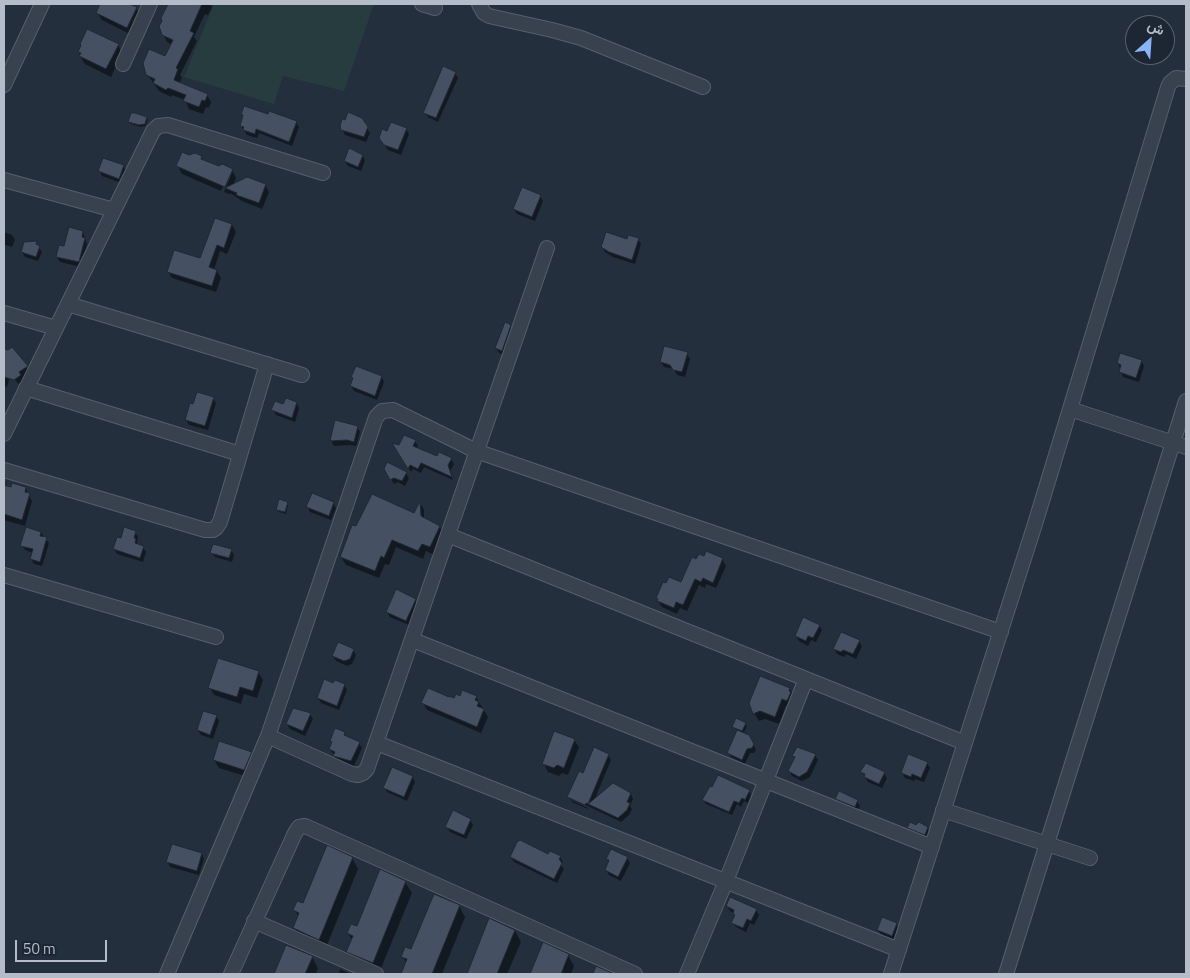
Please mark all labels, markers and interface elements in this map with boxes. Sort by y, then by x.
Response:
text: ش [1144,14,1169,40]
north arrow [1125,15,1175,65]
scale bar [18,930,110,962]
text: 50 m [23,937,56,960]

